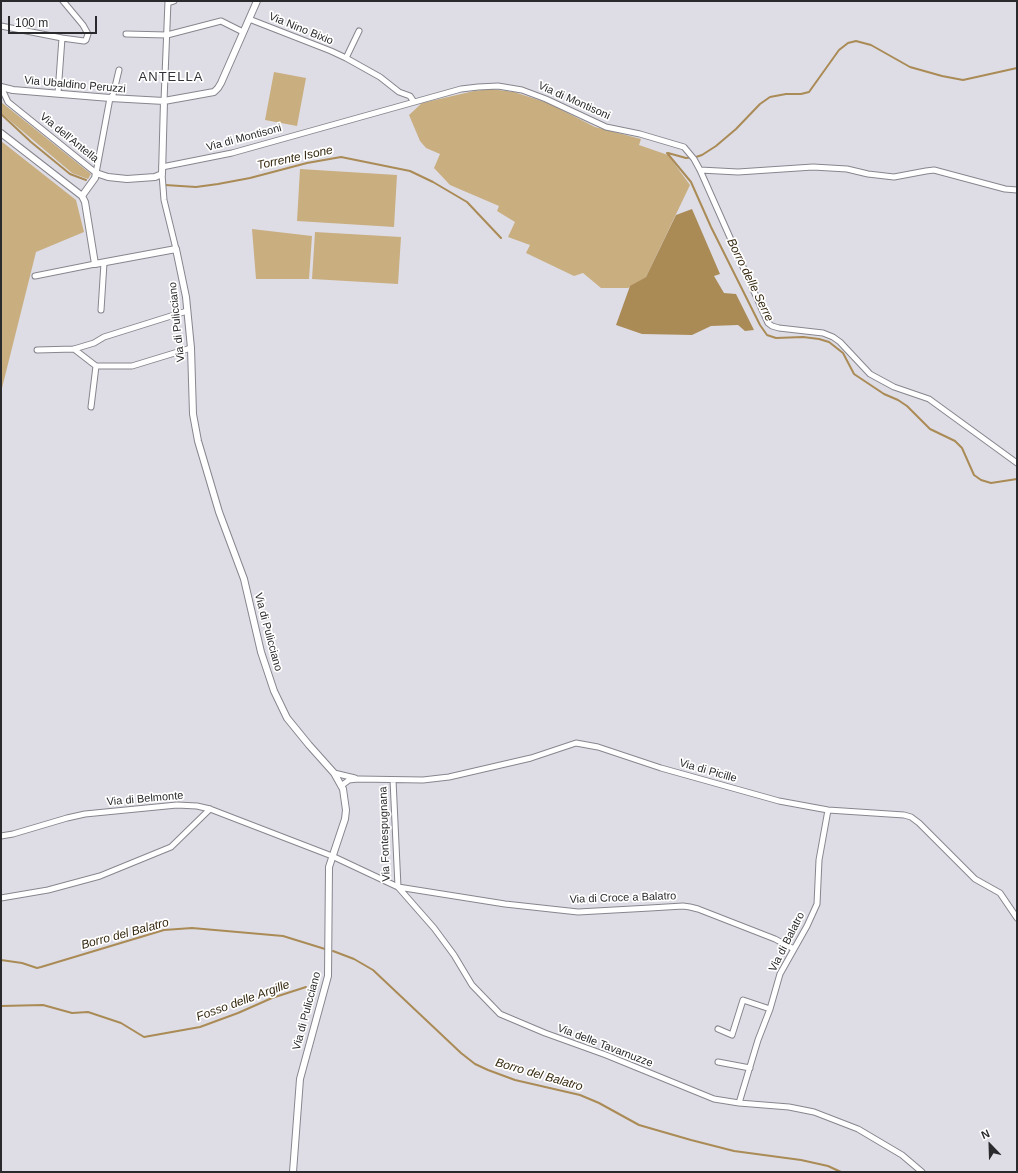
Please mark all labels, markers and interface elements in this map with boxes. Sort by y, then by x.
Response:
scale bar [10,8,99,34]
street label: Via Nino Bixio [267,10,335,48]
text: 100 m [15,16,48,30]
district label: ANTELLA [139,69,203,85]
street label: Via Ubaldino Peruzzi [24,74,126,96]
street label: Via di Montisoni [536,79,612,123]
street label: Via dell'Antella [37,110,101,166]
street label: Via di Montisoni [205,122,283,154]
water label: Torrente Isone [256,143,334,173]
water label: Borro delle Serre [724,236,776,324]
street label: Via di Pulicciano [166,281,188,363]
street label: Via di Pulicciano [251,591,285,673]
street label: Via di Picille [678,757,738,785]
street label: Via Fontespugnana [377,786,393,882]
street label: Via di Belmonte [106,789,184,809]
street label: Via di Croce a Balatro [569,890,677,906]
street label: Via di Balatro [766,910,808,974]
water label: Borro del Balatro [80,915,170,953]
street label: Via di Pulicciano [290,970,324,1052]
water label: Fosso delle Argille [194,977,292,1025]
street label: Via delle Tavarnuzze [555,1022,655,1070]
water label: Borro del Balatro [494,1056,584,1094]
north arrow [970,1125,1010,1165]
text: N [979,1127,991,1141]

